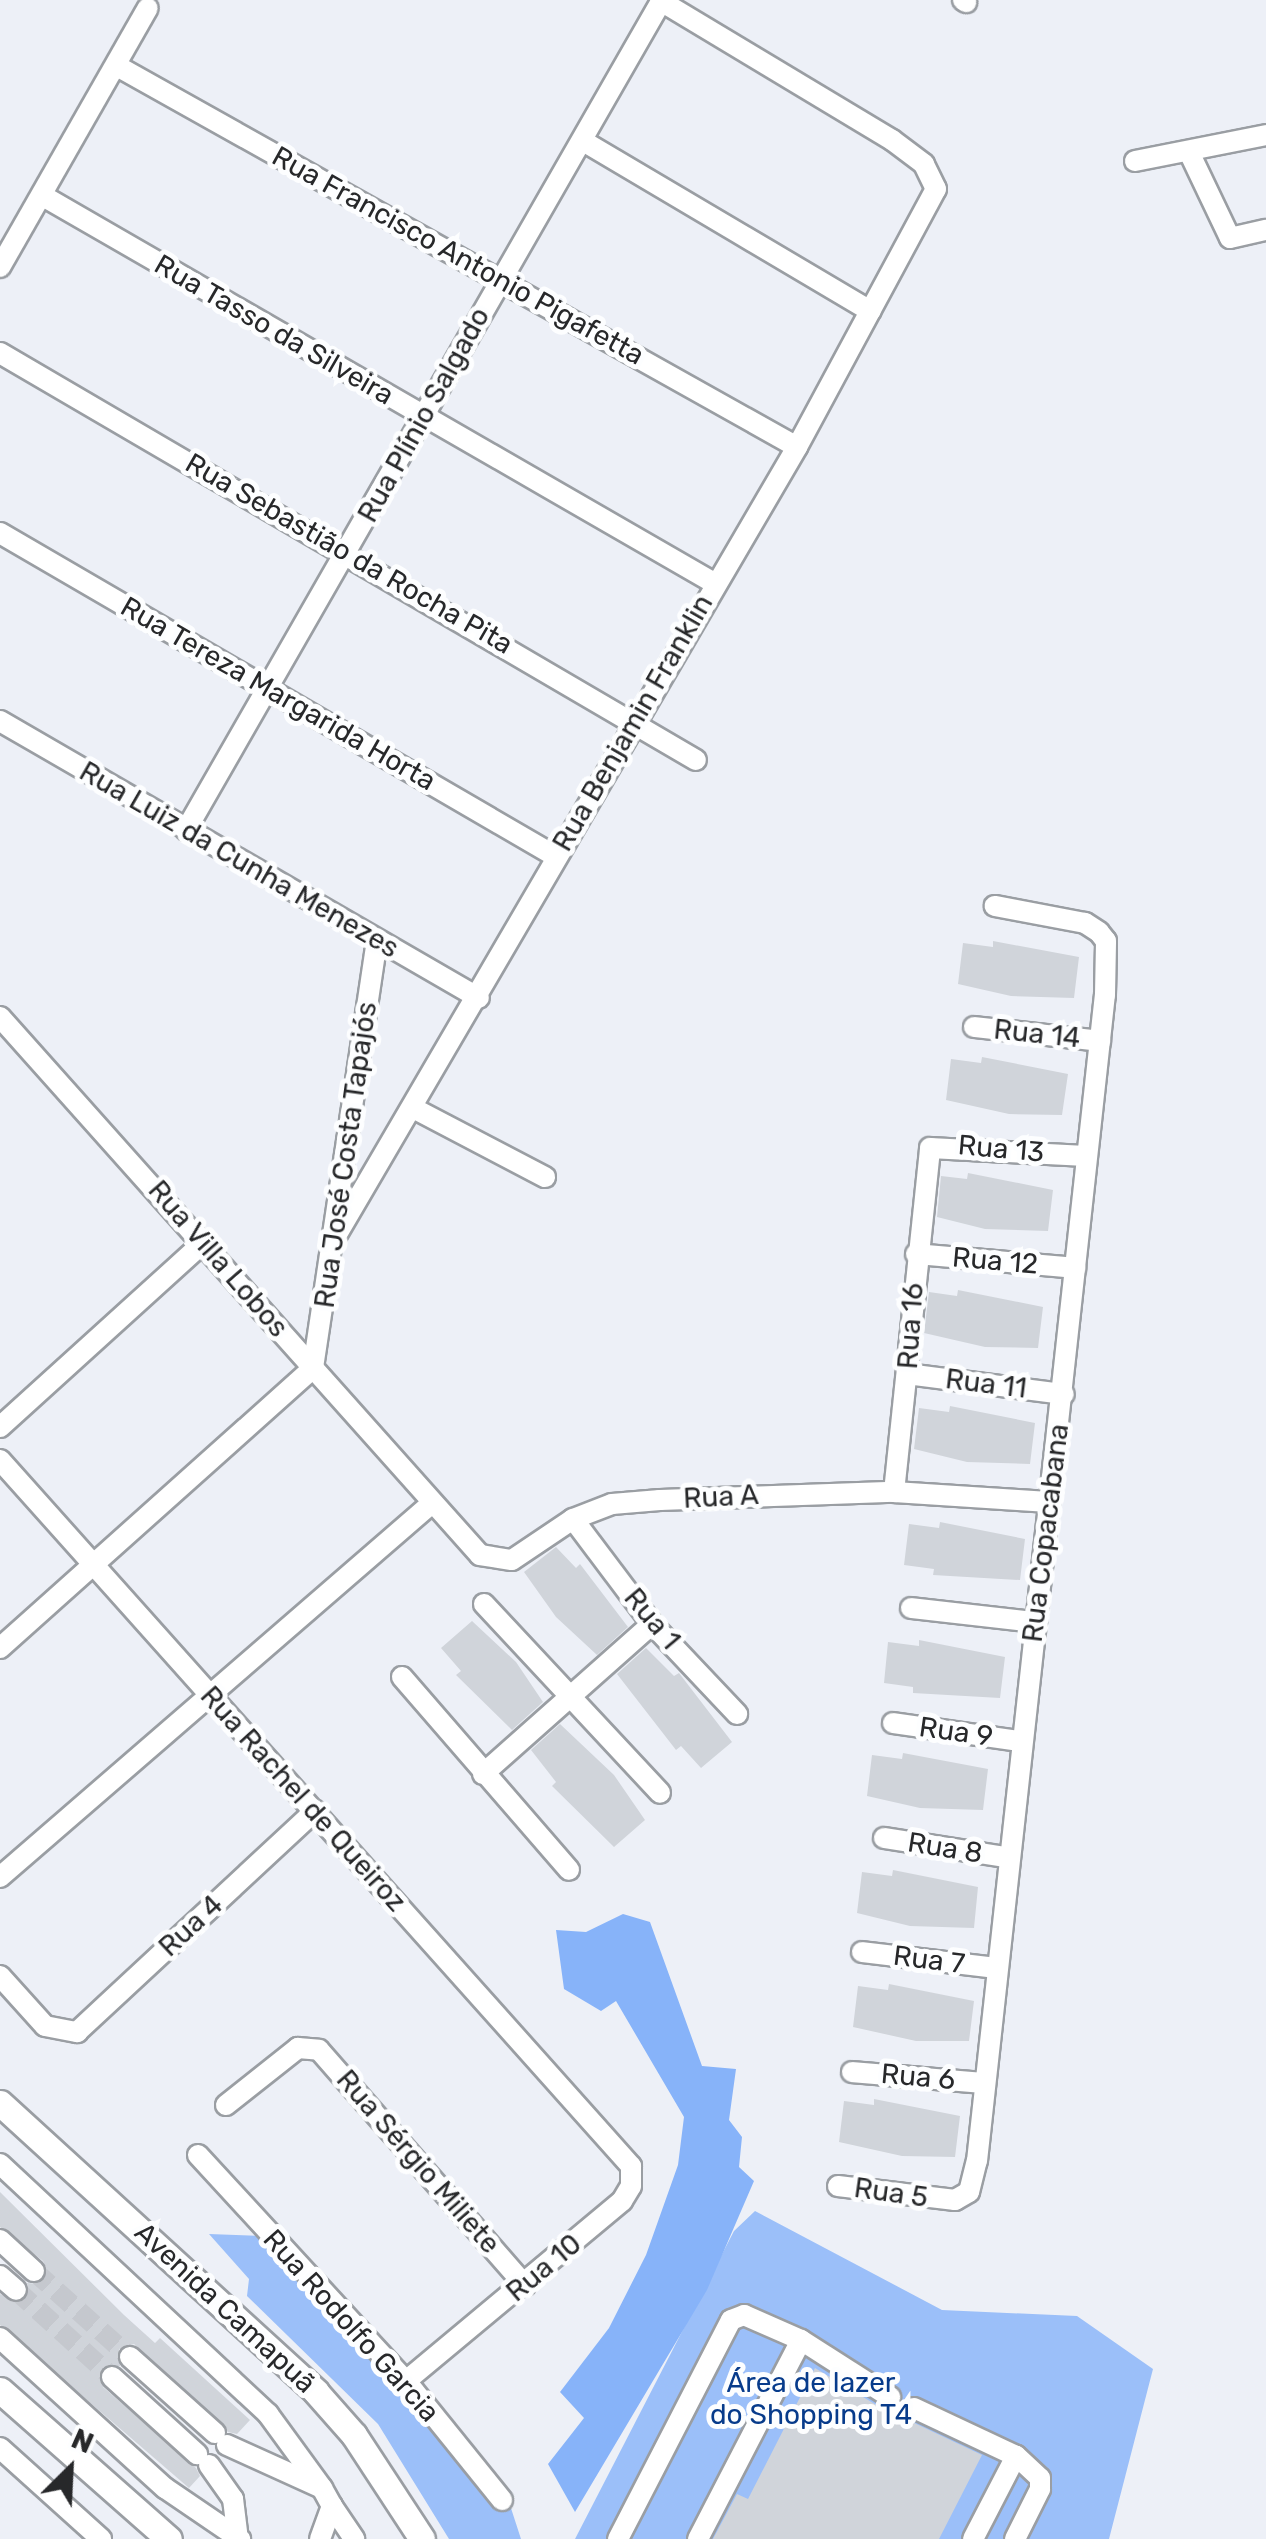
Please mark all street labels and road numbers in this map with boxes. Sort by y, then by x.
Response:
street label: Rua Francisco Antonio Pigafetta [266,139,650,373]
street label: Rua Tasso da Silveira [148,248,400,412]
street label: Rua Plínio Salgado [351,302,497,528]
street label: Rua Sebastião da Rocha Pita [179,446,519,662]
street label: Rua Benjamin Franklin [546,589,720,857]
street label: Rua Tereza Margarida Horta [114,590,442,798]
street label: Rua Luiz da Cunha Menezes [73,755,405,965]
street label: Rua José Costa Tapajós [308,999,384,1311]
street label: Rua 14 [992,1013,1082,1055]
street label: Rua 13 [957,1129,1045,1169]
street label: Rua Villa Lobos [141,1174,295,1344]
street label: Rua 12 [951,1241,1039,1281]
street label: Rua 16 [891,1282,931,1370]
street label: Rua 11 [944,1362,1028,1406]
street label: Rua Copacabana [1016,1422,1076,1644]
street label: Rua A [682,1478,760,1516]
street label: Rua 1 [617,1582,687,1656]
street label: Rua Rachel de Queiroz [193,1680,413,1918]
street label: Rua 9 [917,1710,995,1754]
street label: Rua 8 [905,1826,985,1870]
street label: Rua 4 [152,1888,230,1964]
street label: Rua 7 [891,1939,967,1981]
street label: Rua 6 [879,2057,957,2097]
street label: Rua Sérgio Miliete [329,2063,507,2261]
street label: Rua 5 [852,2171,930,2215]
street label: Avenida Camapuã [128,2216,322,2400]
street label: Rua Rodolfo Garcia [256,2223,446,2429]
street label: Rua 10 [500,2227,588,2309]

